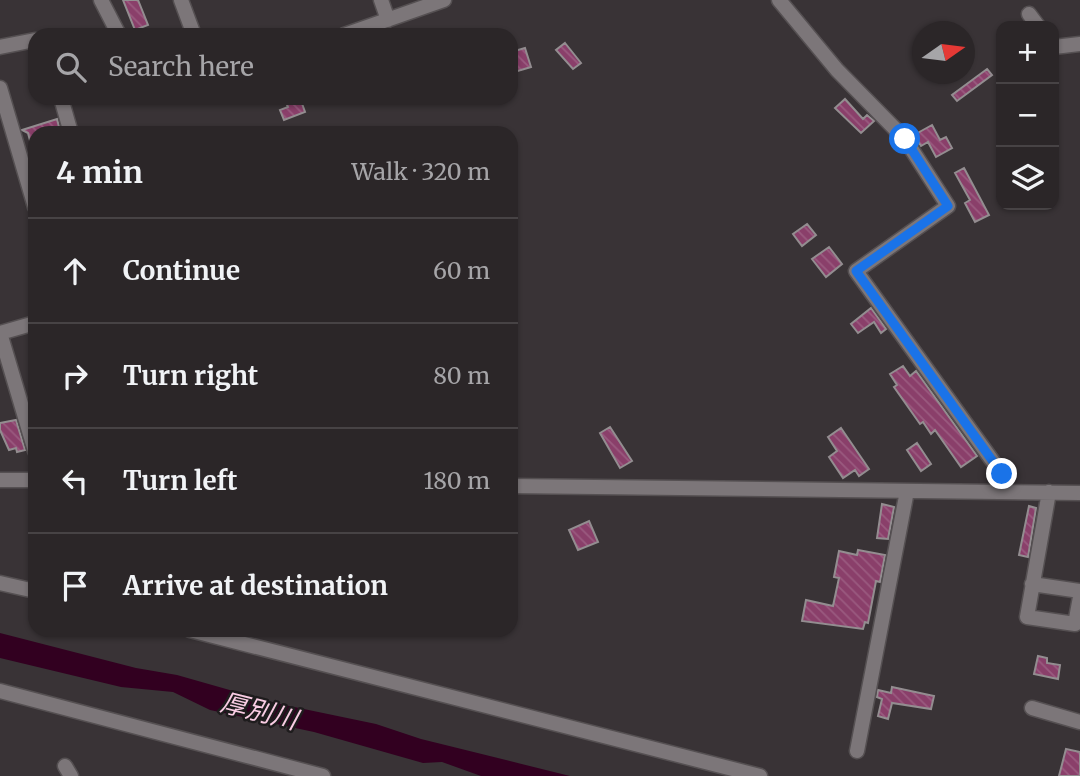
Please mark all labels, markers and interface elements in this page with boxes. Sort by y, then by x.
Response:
north arrow [912,21,975,84]
map controls [996,21,1059,210]
button: + [996,21,1059,84]
search box [28,28,518,105]
icon: search [52,48,90,86]
text: Search here [108,50,254,83]
button: − [996,84,1059,147]
route start [889,123,920,154]
button: layers [996,147,1059,210]
text: 4 min [56,153,143,191]
text: Walk · 320 m [352,157,490,186]
icon: ahead [56,252,94,290]
text: Continue [123,254,240,287]
text: 60 m [433,256,490,285]
icon: right [56,357,94,395]
text: Turn right [123,359,258,392]
text: 80 m [433,361,490,390]
route end [986,458,1017,489]
icon: left [56,462,94,500]
text: Turn left [123,464,237,497]
text: 180 m [424,466,490,495]
icon: arrive [56,567,94,605]
text: Arrive at destination [123,569,388,602]
water label: 厚別川 [217,685,304,737]

